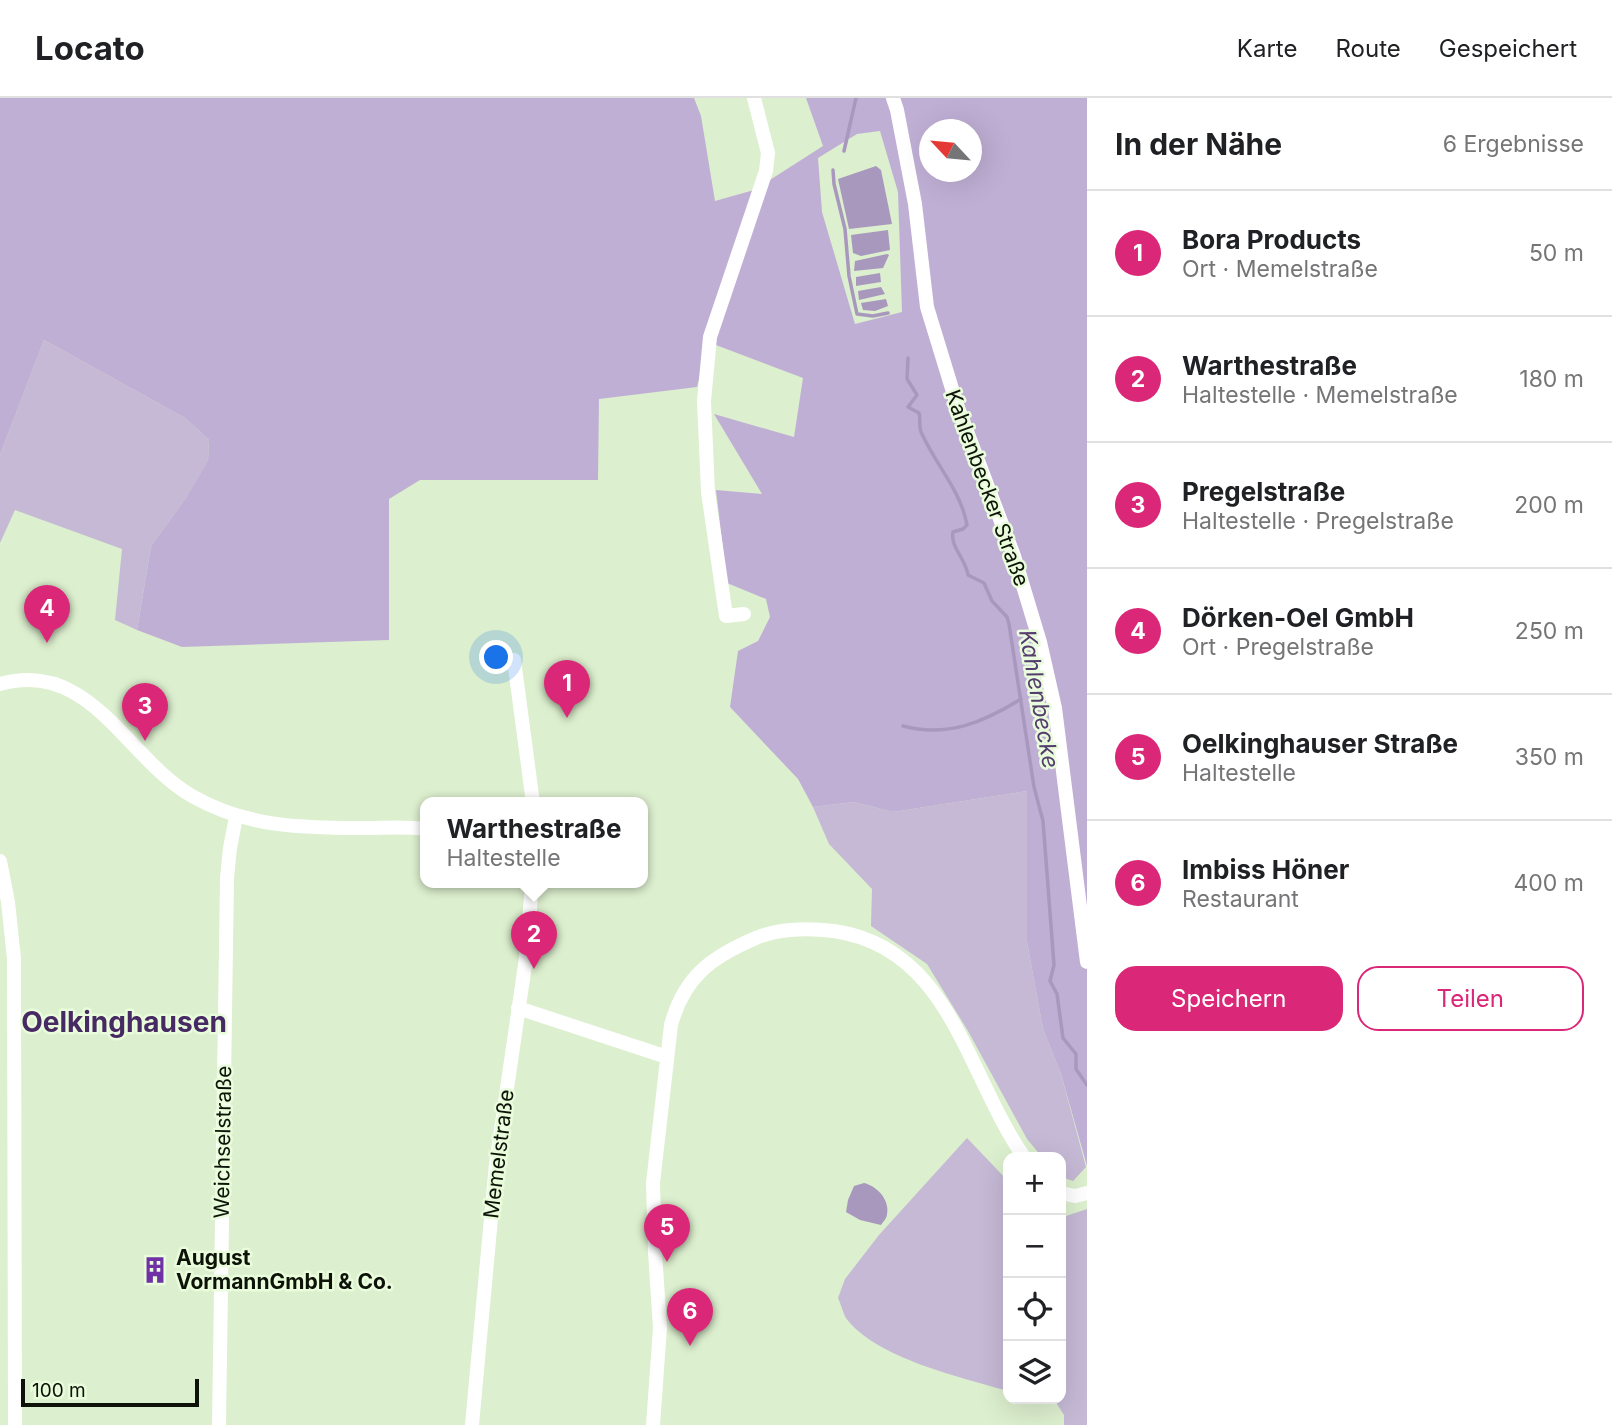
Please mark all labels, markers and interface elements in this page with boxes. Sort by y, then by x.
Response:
text: Locato [35,28,145,68]
text: Karte [1237,34,1297,63]
text: Route [1335,34,1401,63]
text: Gespeichert [1439,34,1577,63]
north arrow [919,119,982,182]
text: In der Nähe [1115,126,1282,162]
text: 6 Ergebnisse [1443,130,1584,158]
text: Bora Products [1182,224,1361,255]
text: 1 [1133,239,1143,267]
text: 50 m [1529,239,1584,267]
text: Ort · Memelstraße [1182,255,1378,283]
text: Warthestraße [1182,350,1357,381]
text: 2 [1131,365,1145,393]
text: 180 m [1519,365,1584,393]
text: Haltestelle · Memelstraße [1182,381,1458,409]
street label: Kahlenbecker Straße [940,386,1035,590]
text: Pregelstraße [1182,476,1345,507]
text: 3 [1131,491,1145,519]
text: 200 m [1514,491,1584,519]
text: Haltestelle · Pregelstraße [1182,507,1454,535]
pin: 4 [24,585,70,643]
text: Dörken-Oel GmbH [1182,602,1414,633]
text: 4 [1130,617,1146,645]
text: 250 m [1515,617,1584,645]
water label: Kahlenbecke [1013,627,1065,771]
text: Ort · Pregelstraße [1182,633,1374,661]
your location [479,640,513,674]
pin: 1 [544,660,590,718]
pin: 3 [122,683,168,741]
text: Oelkinghauser Straße [1182,728,1458,759]
text: 5 [1131,743,1145,771]
text: 350 m [1515,743,1584,771]
text: Haltestelle [1182,759,1296,787]
popup [420,797,648,888]
text: Warthestraße [447,813,621,844]
text: Haltestelle [447,844,561,872]
text: Imbiss Höner [1182,854,1349,885]
text: 6 [1131,869,1145,897]
text: 400 m [1514,869,1584,897]
text: Restaurant [1182,885,1299,913]
pin: 2 [511,911,557,969]
button: Speichern [1115,966,1343,1031]
button: Teilen [1357,966,1584,1031]
district label: Oelkinghausen [21,1005,227,1039]
street label: Weichselstraße [209,1065,236,1219]
street label: Memelstraße [478,1088,519,1220]
map controls [1003,1152,1066,1404]
button: + [1003,1152,1066,1215]
pin: 5 [644,1204,690,1262]
button: − [1003,1215,1066,1278]
place label: August VormannGmbH & Co. [176,1245,393,1294]
building icon: August VormannGmbH & Co. [140,1255,170,1285]
button: locate [1003,1278,1066,1341]
pin: 6 [667,1288,713,1346]
button: layers [1003,1341,1066,1404]
scale bar [21,1376,200,1408]
text: 100 m [32,1379,86,1402]

